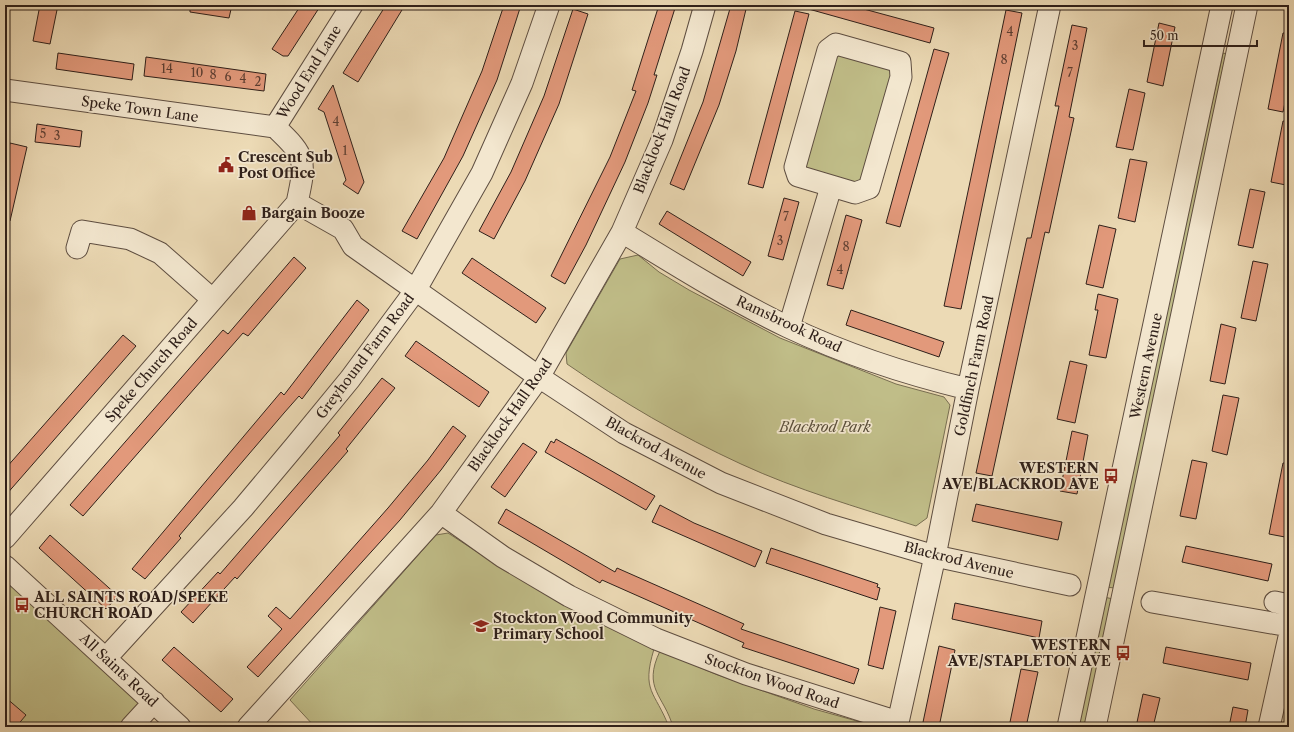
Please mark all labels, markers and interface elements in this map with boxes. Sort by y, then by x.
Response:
street label: Wood End Lane [272,22,345,123]
scale bar [1144,22,1257,48]
house number: 4 [1007,24,1014,39]
text: 50 m [1150,28,1179,43]
house number: 3 [1072,38,1078,53]
house number: 8 [1000,52,1008,67]
house number: 14 [161,61,173,76]
street label: Blacklock Hall Road [630,64,695,196]
house number: 10 [191,65,203,80]
house number: 7 [1067,65,1073,80]
house number: 8 [209,67,217,82]
house number: 6 [224,69,232,84]
house number: 4 [240,71,247,86]
house number: 2 [255,74,262,89]
street label: Speke Town Lane [80,92,200,126]
house number: 4 [333,114,340,129]
house number: 5 [40,126,46,141]
house number: 3 [54,128,60,143]
house number: 1 [342,143,348,158]
place label: Crescent Sub Post Office [238,148,333,182]
public building icon: Crescent Sub Post Office [217,156,235,174]
shop icon: Bargain Booze [240,204,258,222]
place label: Bargain Booze [261,204,365,222]
house number: 7 [783,209,789,224]
house number: 3 [777,233,783,248]
house number: 8 [842,239,850,254]
house number: 4 [837,262,844,277]
street label: Greyhound Farm Road [312,289,418,422]
street label: Ramsbrook Road [733,292,845,356]
street label: Goldfinch Farm Road [950,294,998,438]
street label: Western Avenue [1126,311,1166,422]
street label: Speke Church Road [101,314,201,426]
street label: Blacklock Hall Road [464,354,556,475]
street label: Blackrod Avenue [602,413,710,483]
park label: Blackrod Park [778,418,872,436]
place label: WESTERN AVE/BLACKROD AVE [941,459,1099,493]
bus stop icon: WESTERN AVE/BLACKROD AVE [1102,467,1120,485]
street label: Blackrod Avenue [902,538,1016,582]
place label: ALL SAINTS ROAD/SPEKE CHURCH ROAD [33,588,228,622]
bus stop icon: ALL SAINTS ROAD/SPEKE CHURCH ROAD [13,596,31,614]
place label: Stockton Wood Community Primary School [493,609,693,643]
school or university icon: Stockton Wood Community Primary School [472,617,490,635]
street label: All Saints Road [75,628,162,711]
place label: WESTERN AVE/STAPLETON AVE [947,636,1111,670]
bus stop icon: WESTERN AVE/STAPLETON AVE [1114,644,1132,662]
street label: Stockton Wood Road [702,650,842,713]

